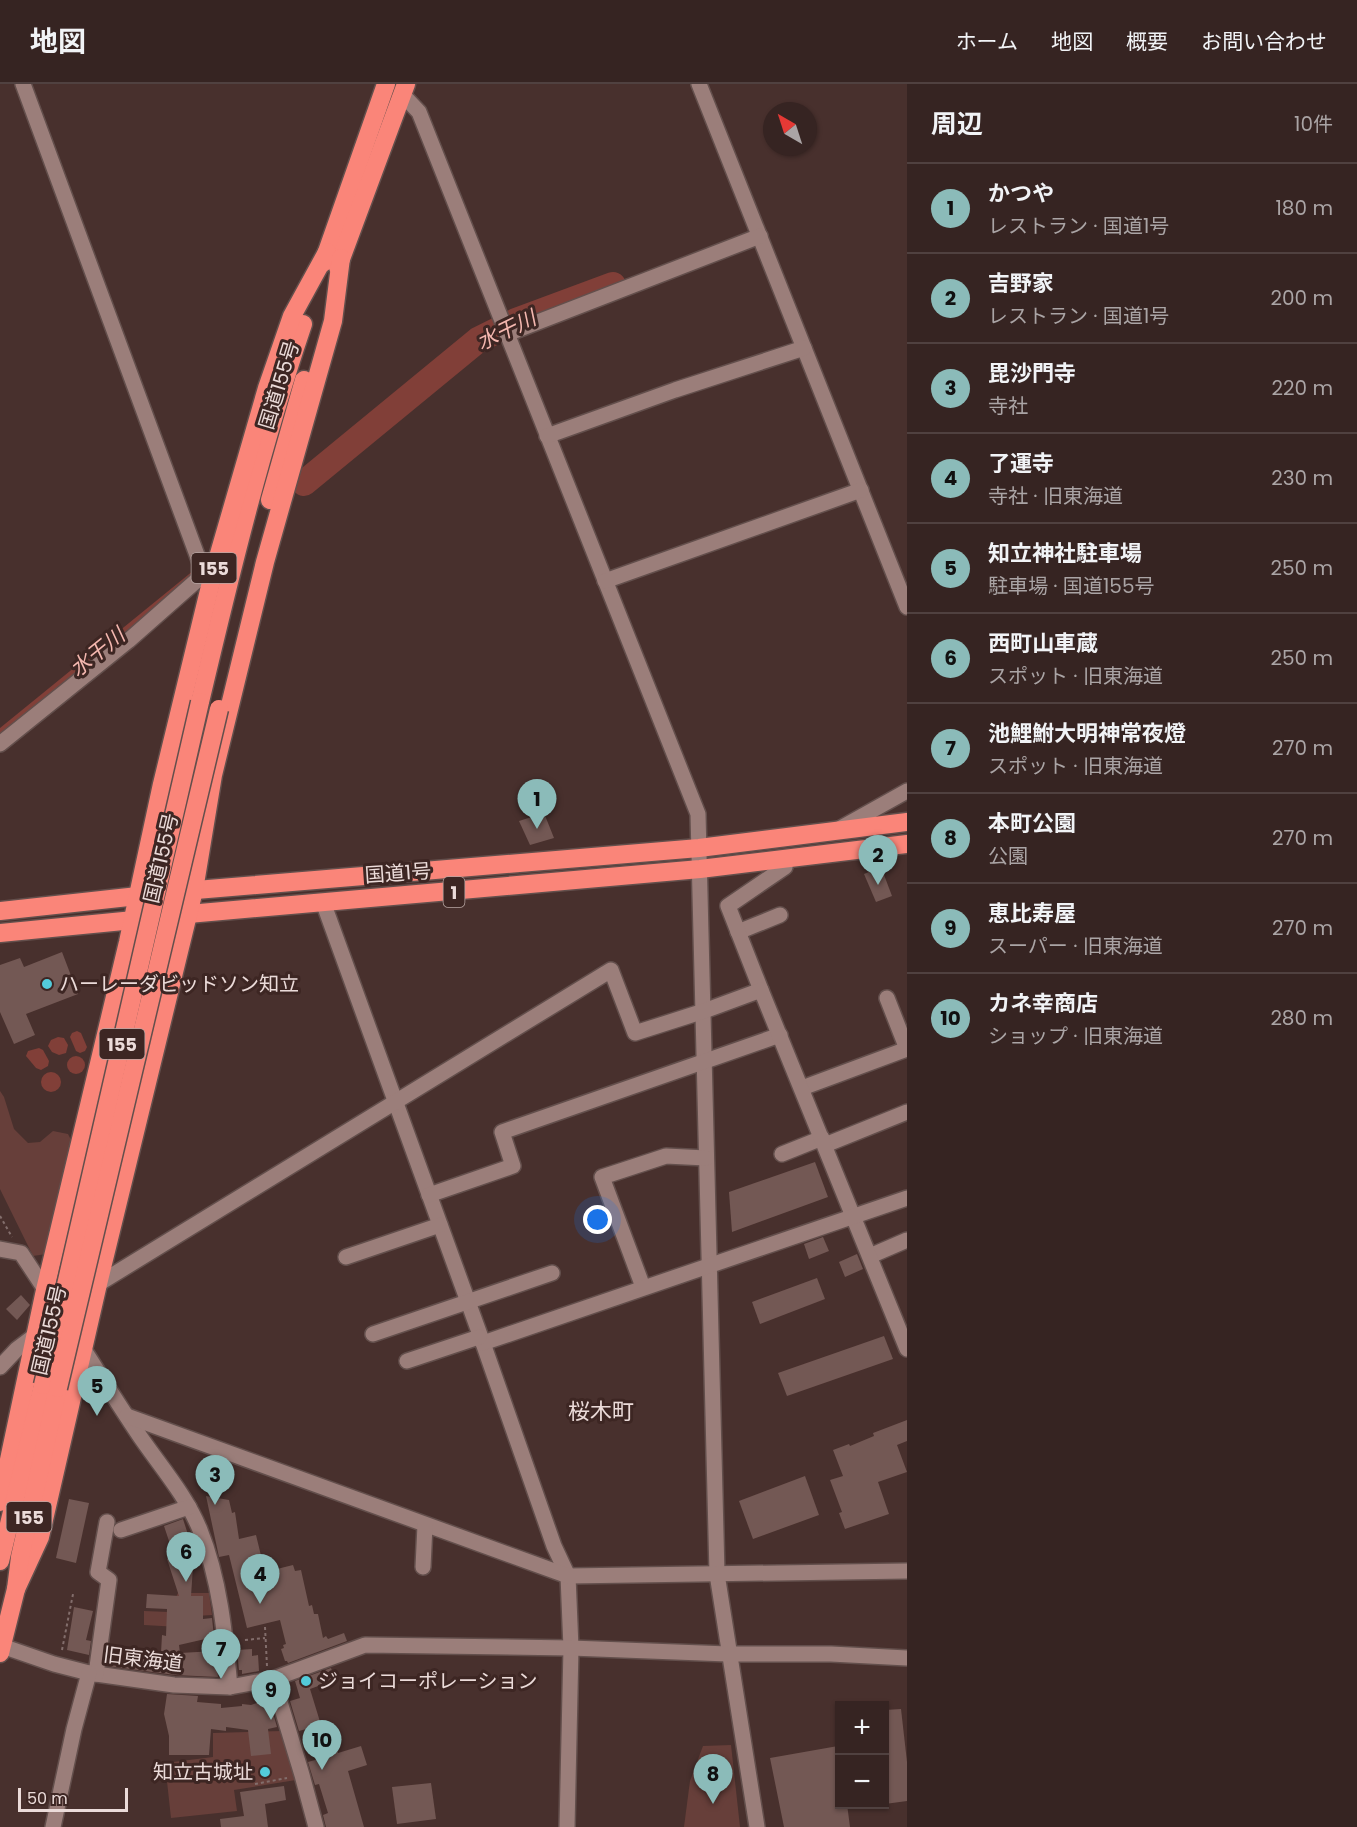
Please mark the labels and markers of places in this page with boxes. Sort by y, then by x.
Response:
pin: 1 [518,780,556,829]
pin: 2 [858,836,898,885]
place label: ハーレーダビッドソン知立 [59,970,299,998]
marker: ハーレーダビッドソン知立 [40,977,54,991]
pin: 5 [78,1366,116,1416]
pin: 3 [196,1456,234,1505]
pin: 6 [166,1532,206,1582]
pin: 4 [240,1554,280,1604]
pin: 7 [202,1630,240,1679]
place label: ジョイコーポレーション [318,1667,538,1695]
pin: 9 [252,1670,290,1720]
marker: ジョイコーポレーション [299,1674,313,1688]
pin: 10 [302,1720,342,1770]
pin: 8 [694,1754,732,1804]
place label: 知立古城址 [153,1758,253,1786]
marker: 知立古城址 [258,1765,272,1779]

